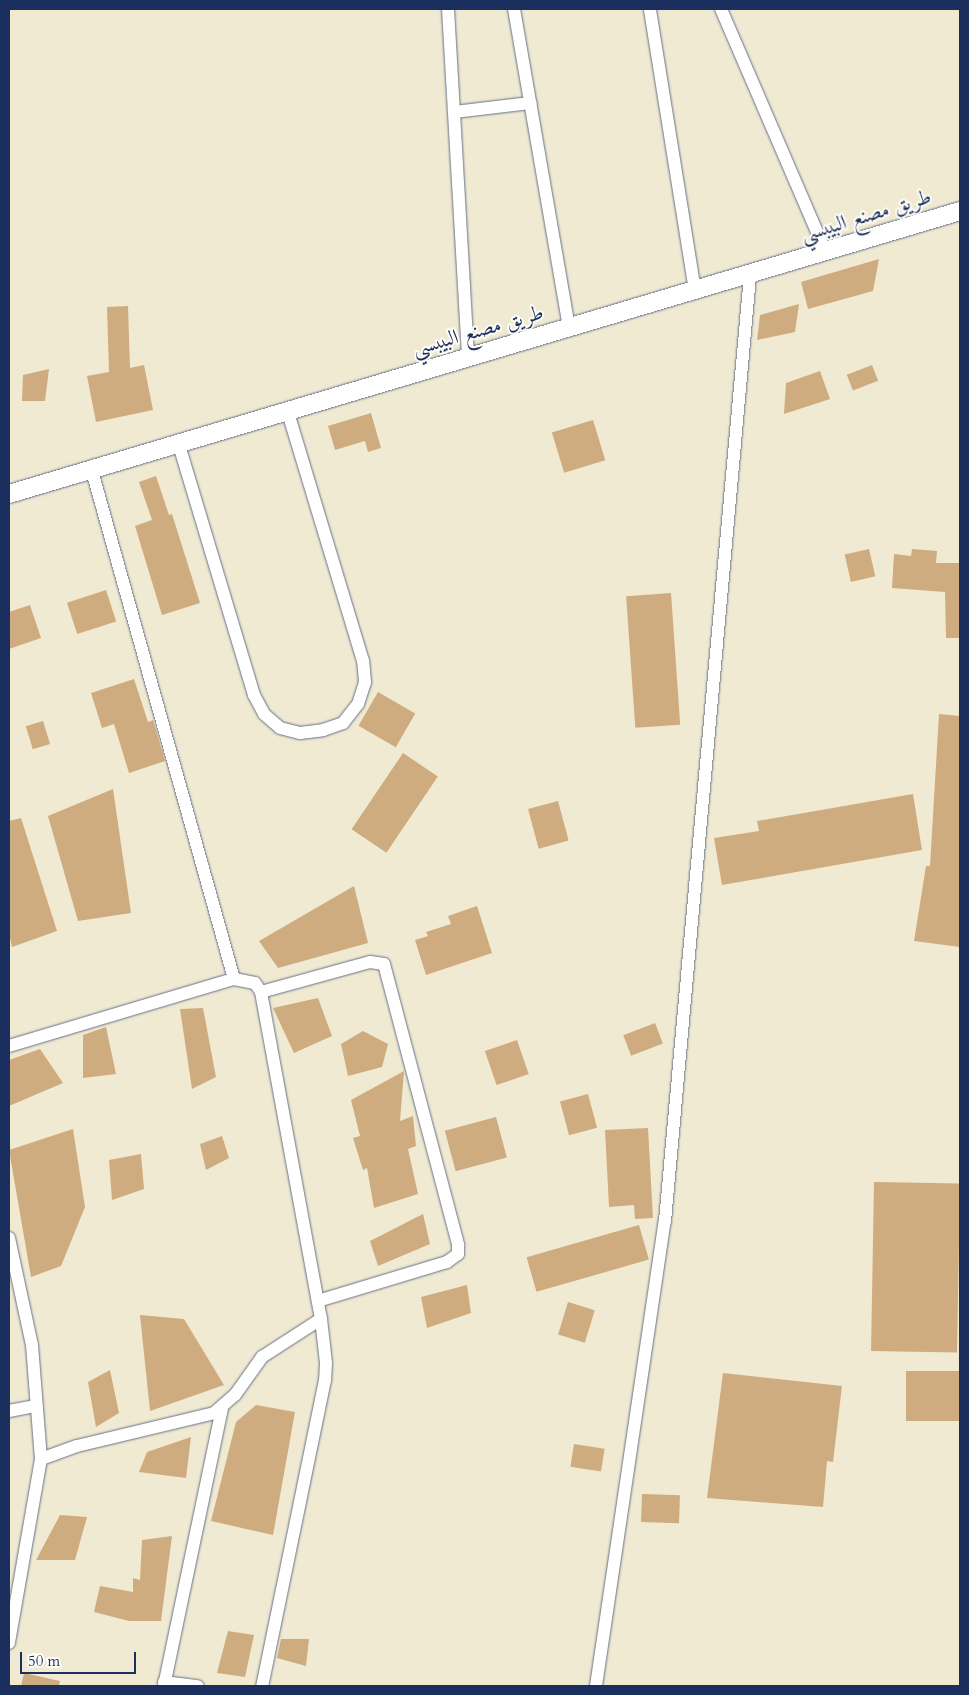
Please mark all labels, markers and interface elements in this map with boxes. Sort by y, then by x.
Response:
street label: طريق مصنع البيبسي [798,184,934,248]
street label: طريق مصنع البيبسي [409,300,547,362]
scale bar [22,1642,139,1674]
text: 50 m [28,1651,60,1671]

